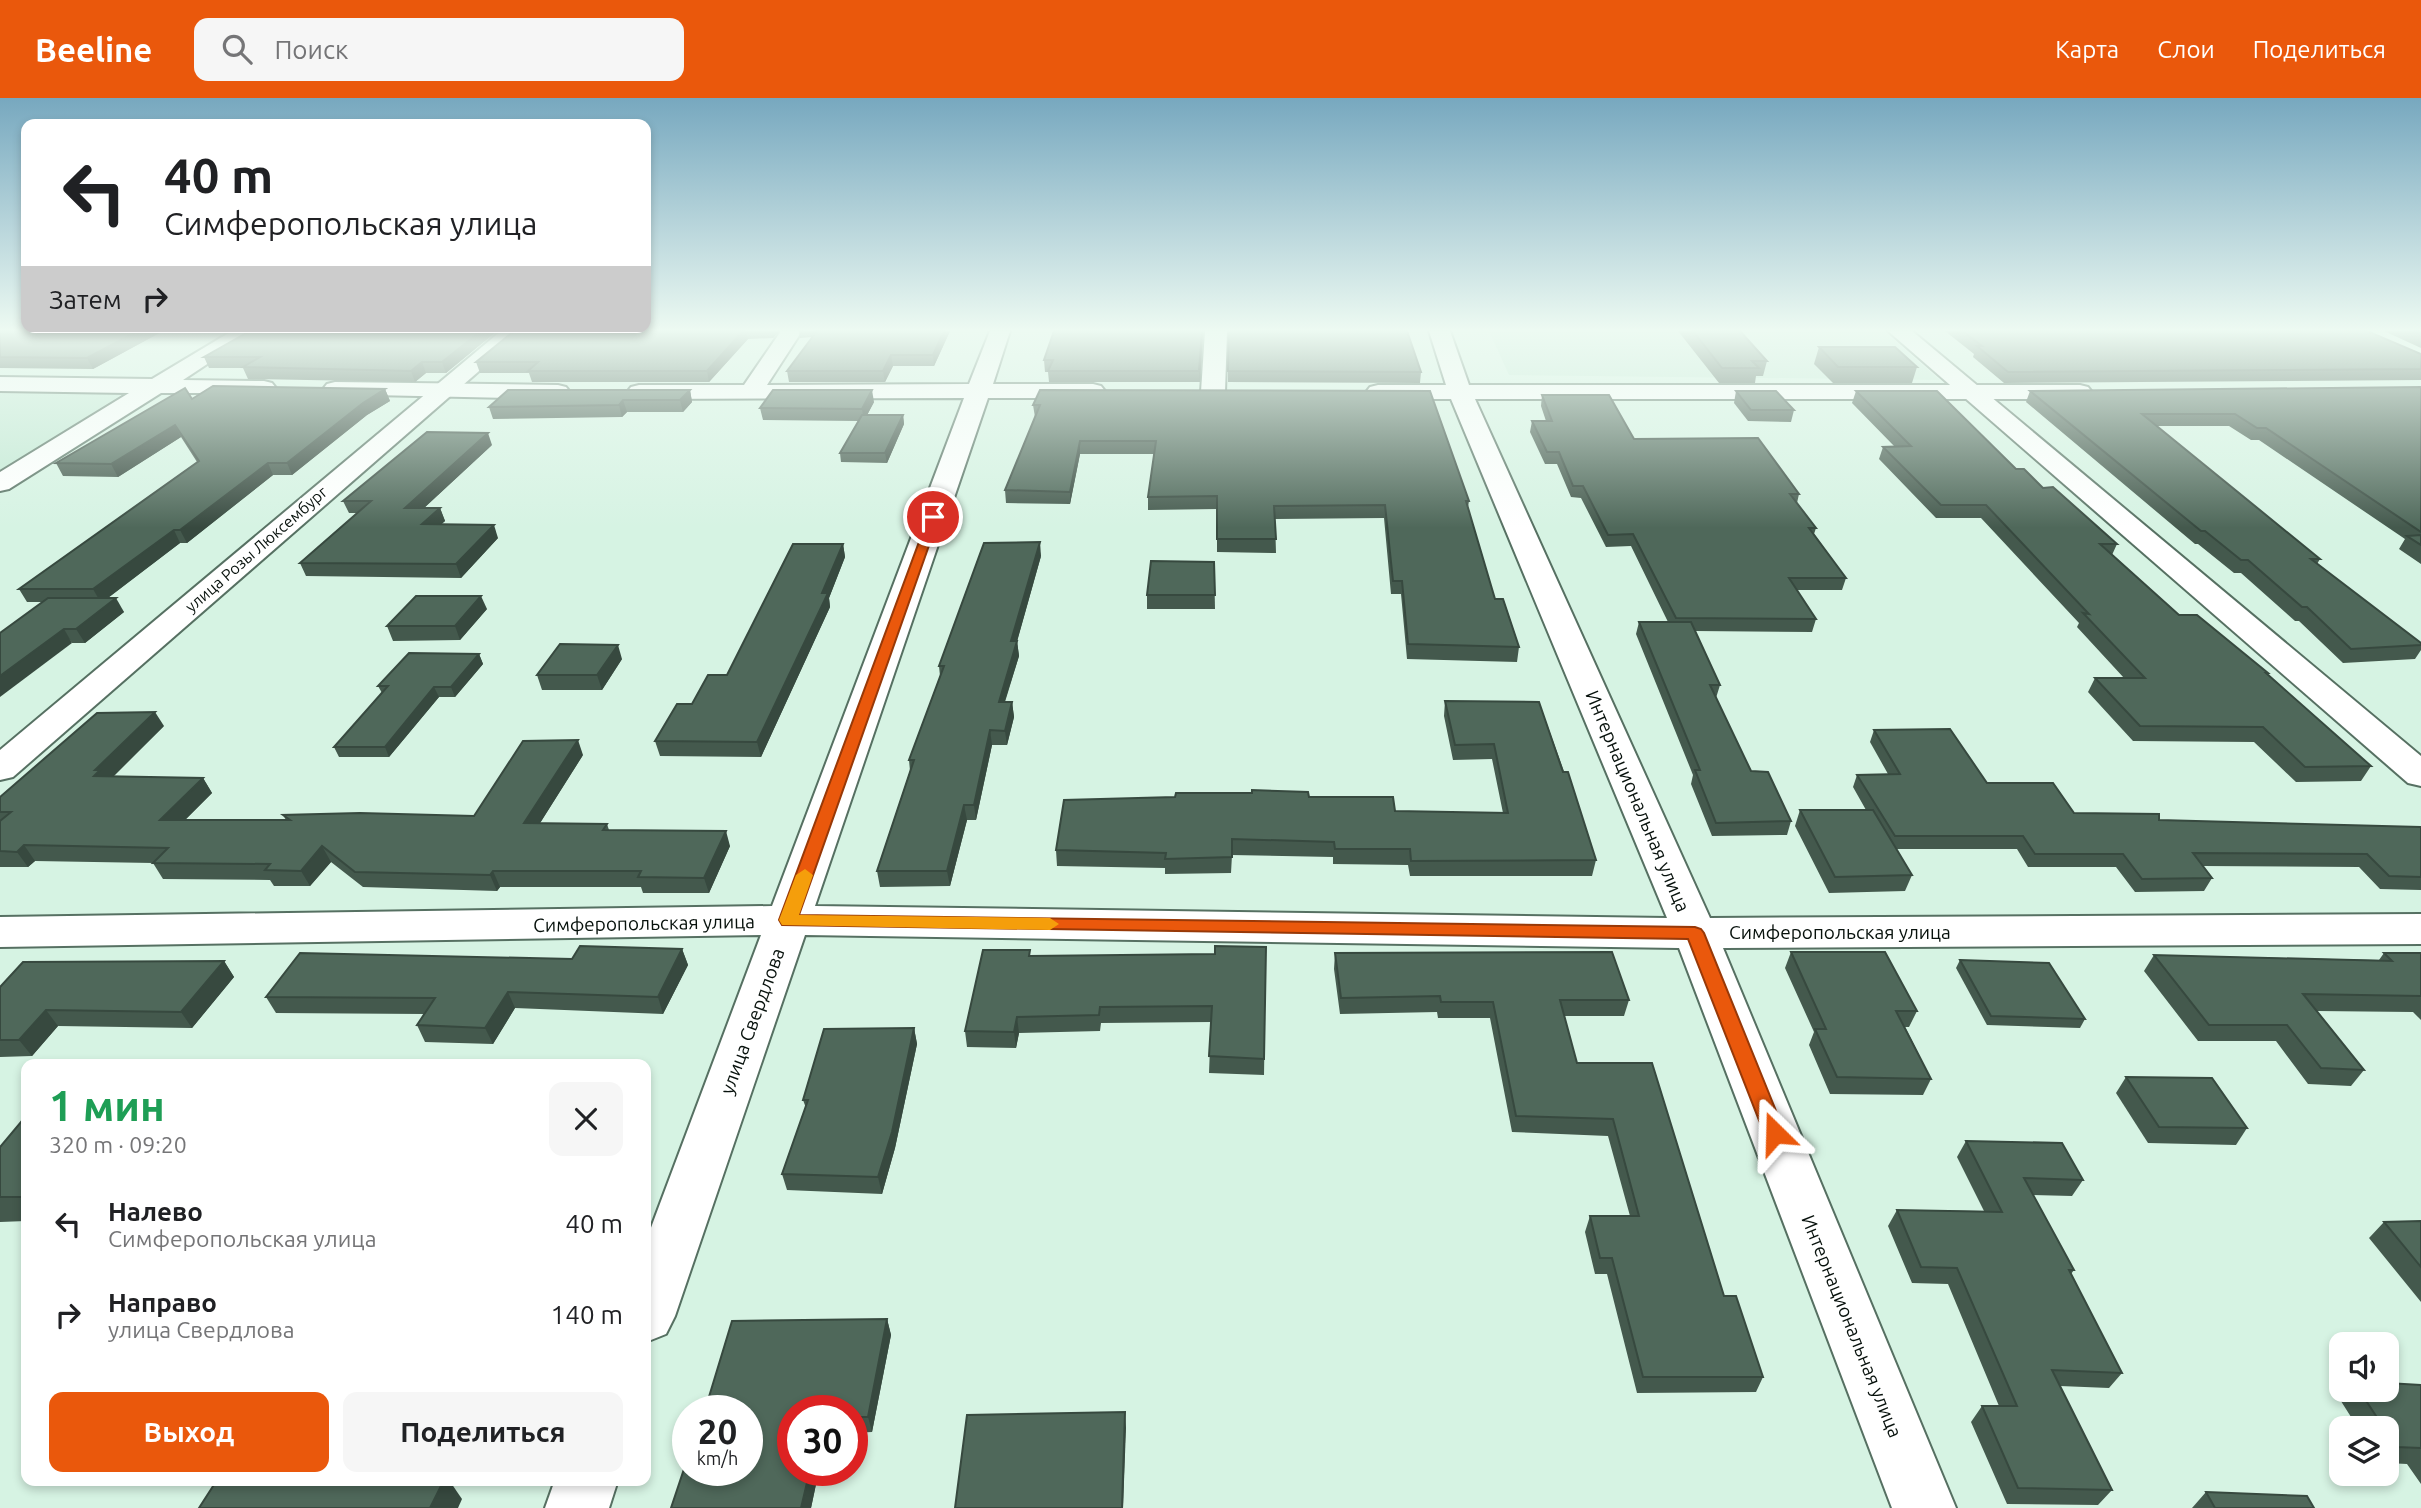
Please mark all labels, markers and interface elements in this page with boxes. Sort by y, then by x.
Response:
search box [194,18,684,81]
icon: search [218,30,256,68]
text: Beeline [35,31,152,68]
text: Поиск [274,35,348,64]
text: Карта [2055,36,2119,63]
text: Слои [2157,36,2215,63]
text: Поделиться [2253,36,2386,63]
icon: left [49,147,140,238]
text: 40 m [164,147,273,202]
text: Симферопольская улица [164,205,538,241]
icon: right [136,280,174,318]
text: Затем [49,285,122,314]
street label: улица Розы Люксембург [181,482,331,615]
pin [903,487,963,547]
icon: arrive [914,498,952,536]
street label: Интернациональная улица [1581,687,1695,915]
street label: Симферопольская улица [533,910,755,936]
street label: Симферопольская улица [1729,921,1951,943]
street label: улица Свердлова [715,945,789,1097]
text: 1 мин [49,1082,165,1129]
button: close [549,1082,623,1156]
position arrow [1738,1096,1812,1170]
text: 320 m · 09:20 [49,1132,187,1157]
text: Налево [108,1197,203,1226]
icon: left [49,1205,87,1243]
text: 40 m [565,1209,623,1238]
street label: Интернациональная улица [1797,1211,1907,1441]
text: Симферопольская улица [108,1226,376,1251]
text: Направо [108,1288,217,1317]
icon: right [49,1296,87,1334]
text: 140 m [551,1300,623,1329]
text: улица Свердлова [108,1317,295,1342]
map controls [2329,1332,2399,1486]
button: sound [2329,1332,2399,1402]
button: Выход [49,1392,329,1472]
button: Поделиться [343,1392,623,1472]
speed limit sign: 30 [777,1395,868,1486]
text: 20 [698,1411,737,1451]
button: layers [2329,1416,2399,1486]
text: km/h [697,1448,738,1468]

